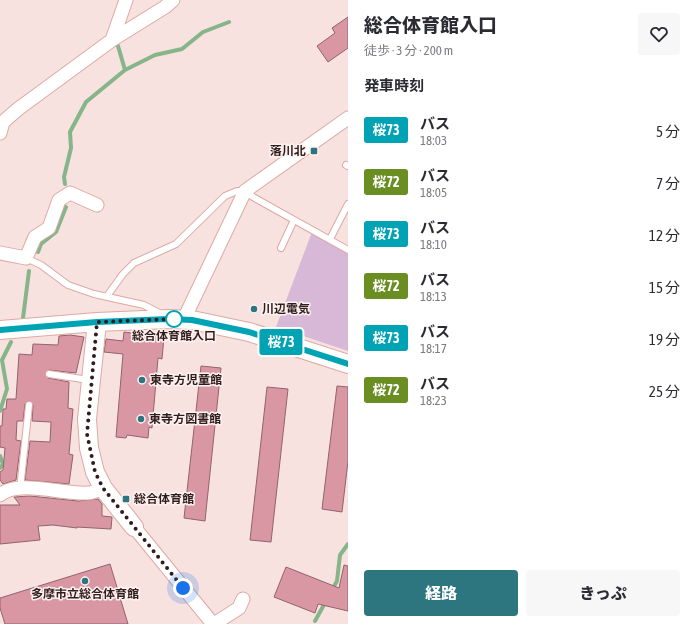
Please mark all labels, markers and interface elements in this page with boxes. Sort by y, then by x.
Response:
button: heart [638,13,680,55]
text: 総合体育館入口 [364,14,497,36]
text: 徒歩 · 3 分 · 200 m [364,43,453,58]
text: 発車時刻 [364,77,424,94]
text: バス [420,115,450,132]
text: 桜73 [372,122,400,138]
text: 5 分 [656,123,680,140]
text: 18:03 [420,133,447,148]
place label: 落川北 [270,144,306,158]
marker: 落川北 [309,146,319,156]
text: バス [420,167,450,184]
text: 桜72 [372,174,400,190]
text: 7 分 [656,175,680,192]
text: 18:05 [420,185,447,200]
text: バス [420,219,450,236]
text: 桜73 [372,226,400,242]
text: 12 分 [649,227,680,244]
text: 18:10 [420,237,447,252]
text: バス [420,271,450,288]
text: 桜72 [372,278,400,294]
text: 15 分 [649,279,680,296]
text: 18:13 [420,289,447,304]
place label: 川辺電気 [262,302,310,316]
marker: 川辺電気 [249,304,259,314]
marker: 総合体育館入口 [165,310,183,328]
text: バス [420,323,450,340]
place label: 総合体育館入口 [132,329,216,343]
line badge: 桜73 [258,329,304,355]
text: 桜73 [372,330,400,346]
text: 19 分 [649,331,680,348]
text: 桜73 [267,334,295,350]
text: 18:17 [420,341,447,356]
place label: 東寺方児童館 [150,373,222,387]
marker: 東寺方児童館 [137,375,147,385]
text: バス [420,375,450,392]
text: 桜72 [372,382,400,398]
text: 25 分 [649,383,680,400]
text: 18:23 [420,393,447,408]
place label: 東寺方図書館 [149,412,221,426]
marker: 東寺方図書館 [136,414,146,424]
place label: 総合体育館 [134,492,194,506]
marker: 総合体育館 [121,494,131,504]
button: 経路 [364,570,518,616]
button: きっぷ [526,570,680,616]
marker: 多摩市立総合体育館 [80,576,90,586]
your location [173,578,193,598]
place label: 多摩市立総合体育館 [31,587,139,601]

